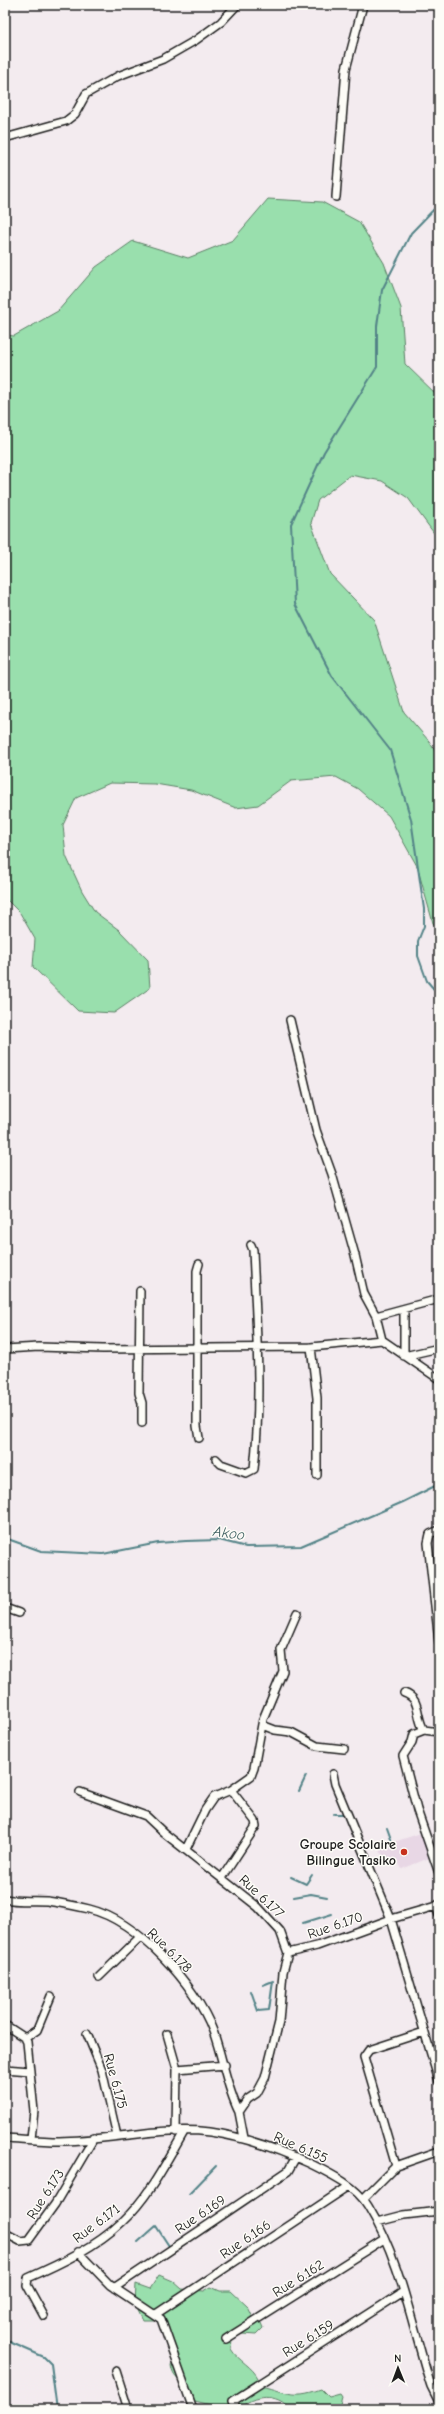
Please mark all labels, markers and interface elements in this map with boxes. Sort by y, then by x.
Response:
water label: Akoo [211,1522,246,1544]
place label: Groupe Scolaire Bilingue Tasiko [300,1836,396,1869]
marker: Groupe Scolaire Bilingue Tasiko [399,1847,409,1857]
street label: Rue 6.177 [235,1871,288,1922]
street label: Rue 6.170 [305,1908,365,1943]
street label: Rue 6.178 [144,1924,196,1976]
street label: Rue 6.175 [100,2052,131,2111]
street label: Rue 6.155 [271,2128,331,2167]
street label: Rue 6.173 [23,2166,68,2222]
street label: Rue 6.169 [172,2191,229,2238]
street label: Rue 6.171 [69,2200,123,2247]
street label: Rue 6.166 [217,2216,274,2263]
street label: Rue 6.162 [269,2256,327,2301]
street label: Rue 6.159 [279,2316,337,2361]
north arrow [378,2348,418,2388]
text: N [394,2352,402,2365]

